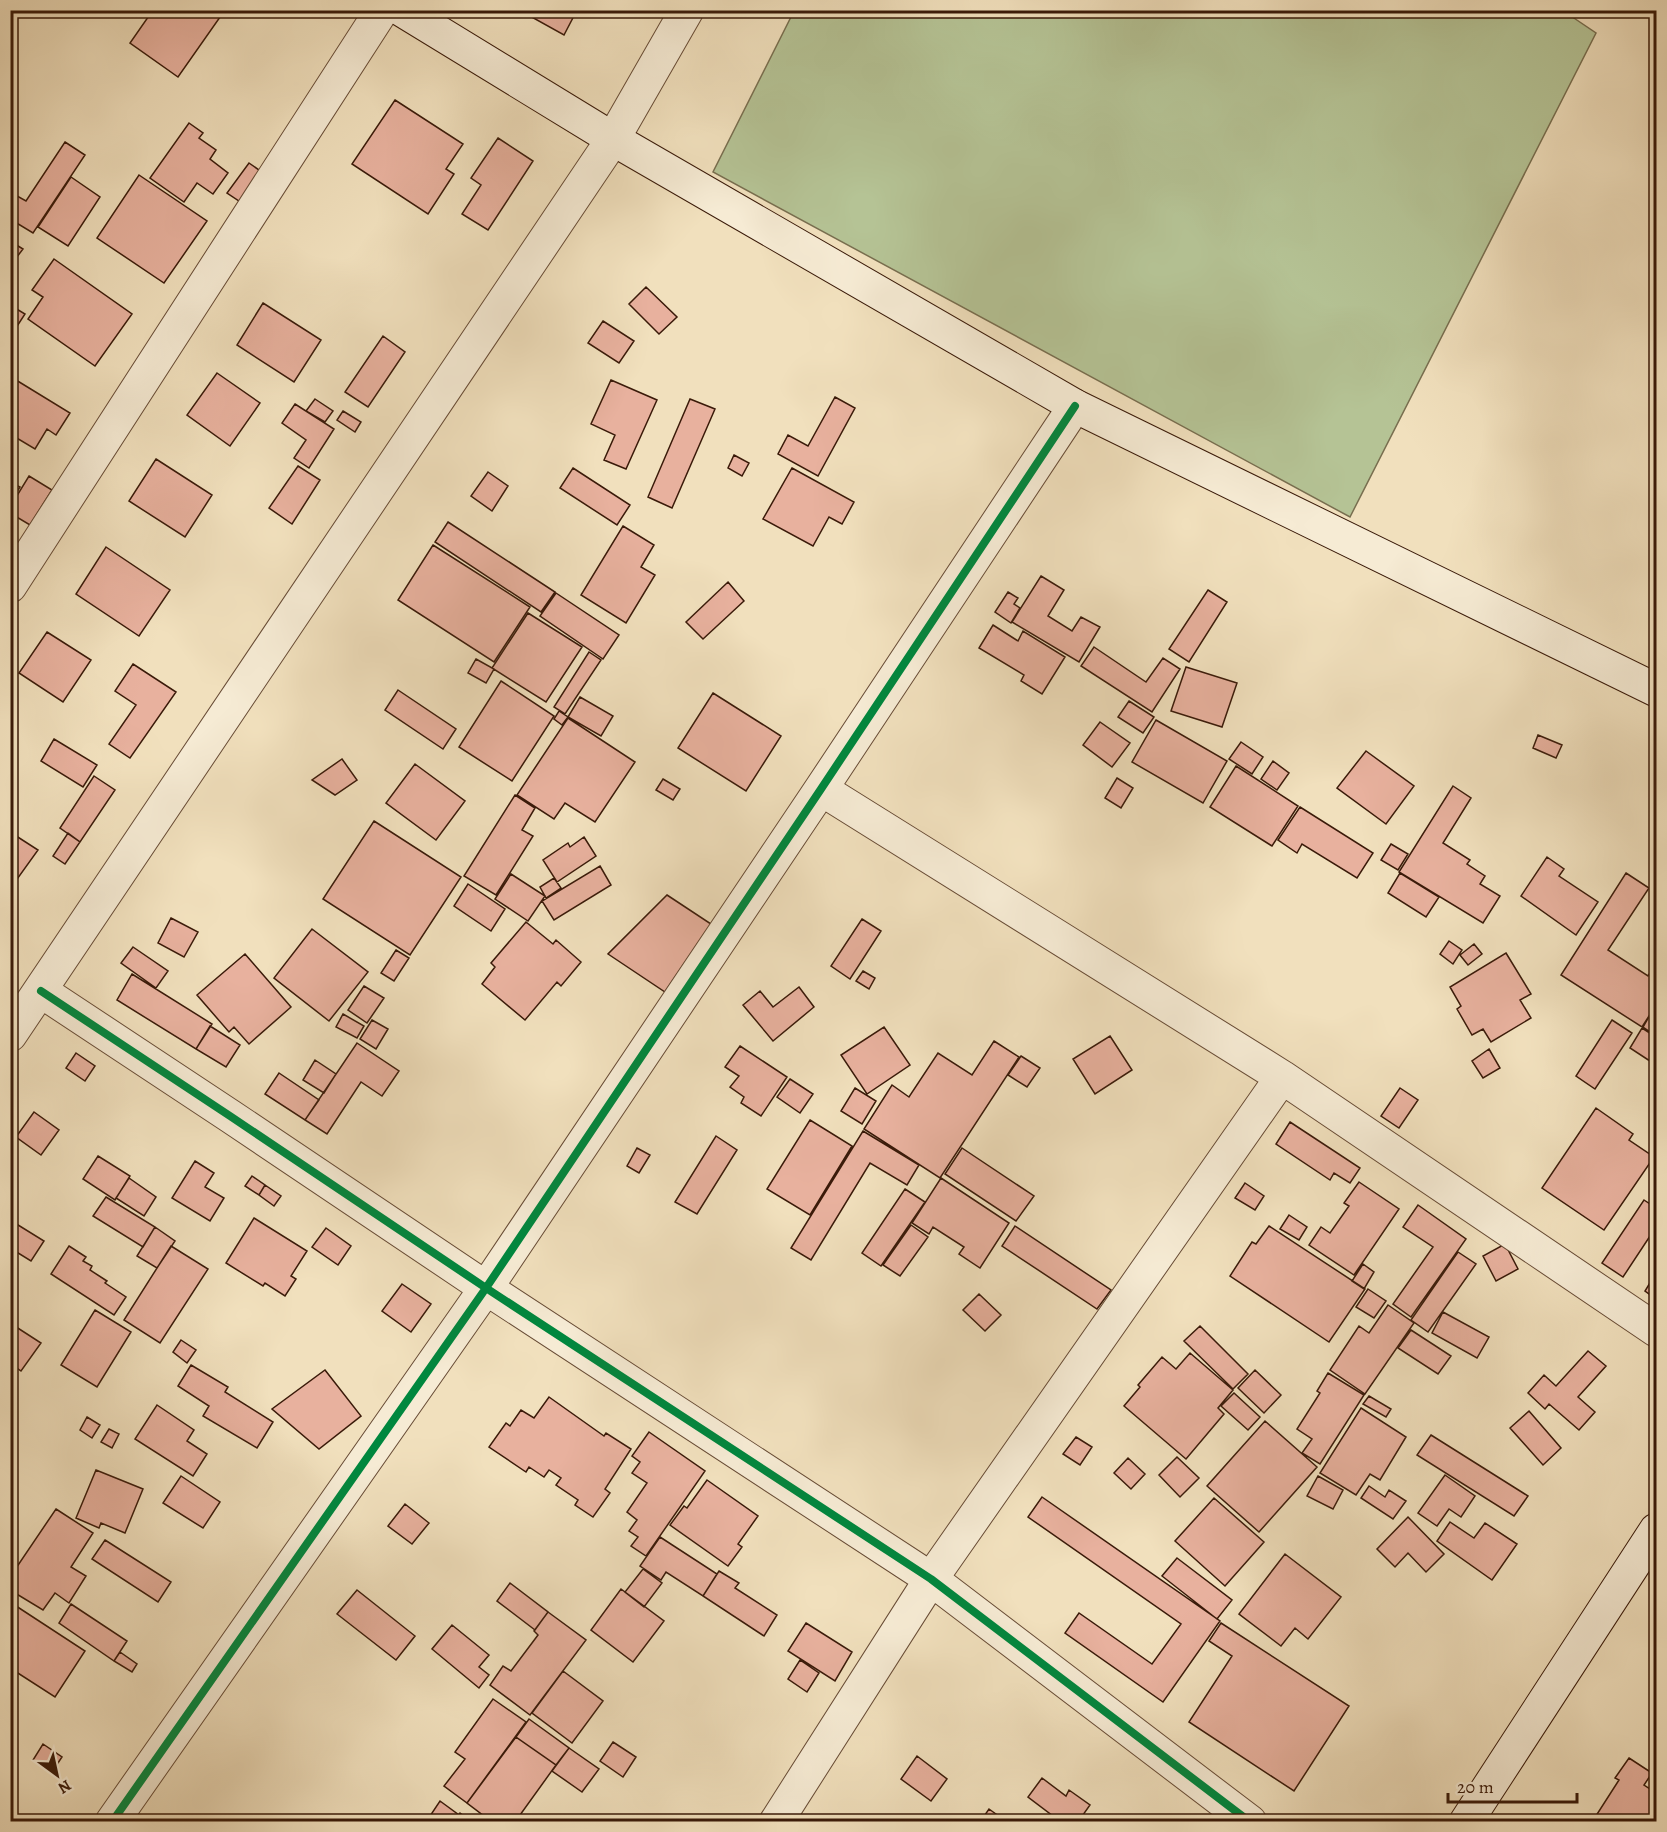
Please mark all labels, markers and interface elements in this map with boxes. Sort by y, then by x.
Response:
north arrow [27,1745,87,1805]
scale bar [1448,1766,1577,1804]
text: N [53,1774,76,1799]
text: 20 m [1457,1775,1494,1799]

